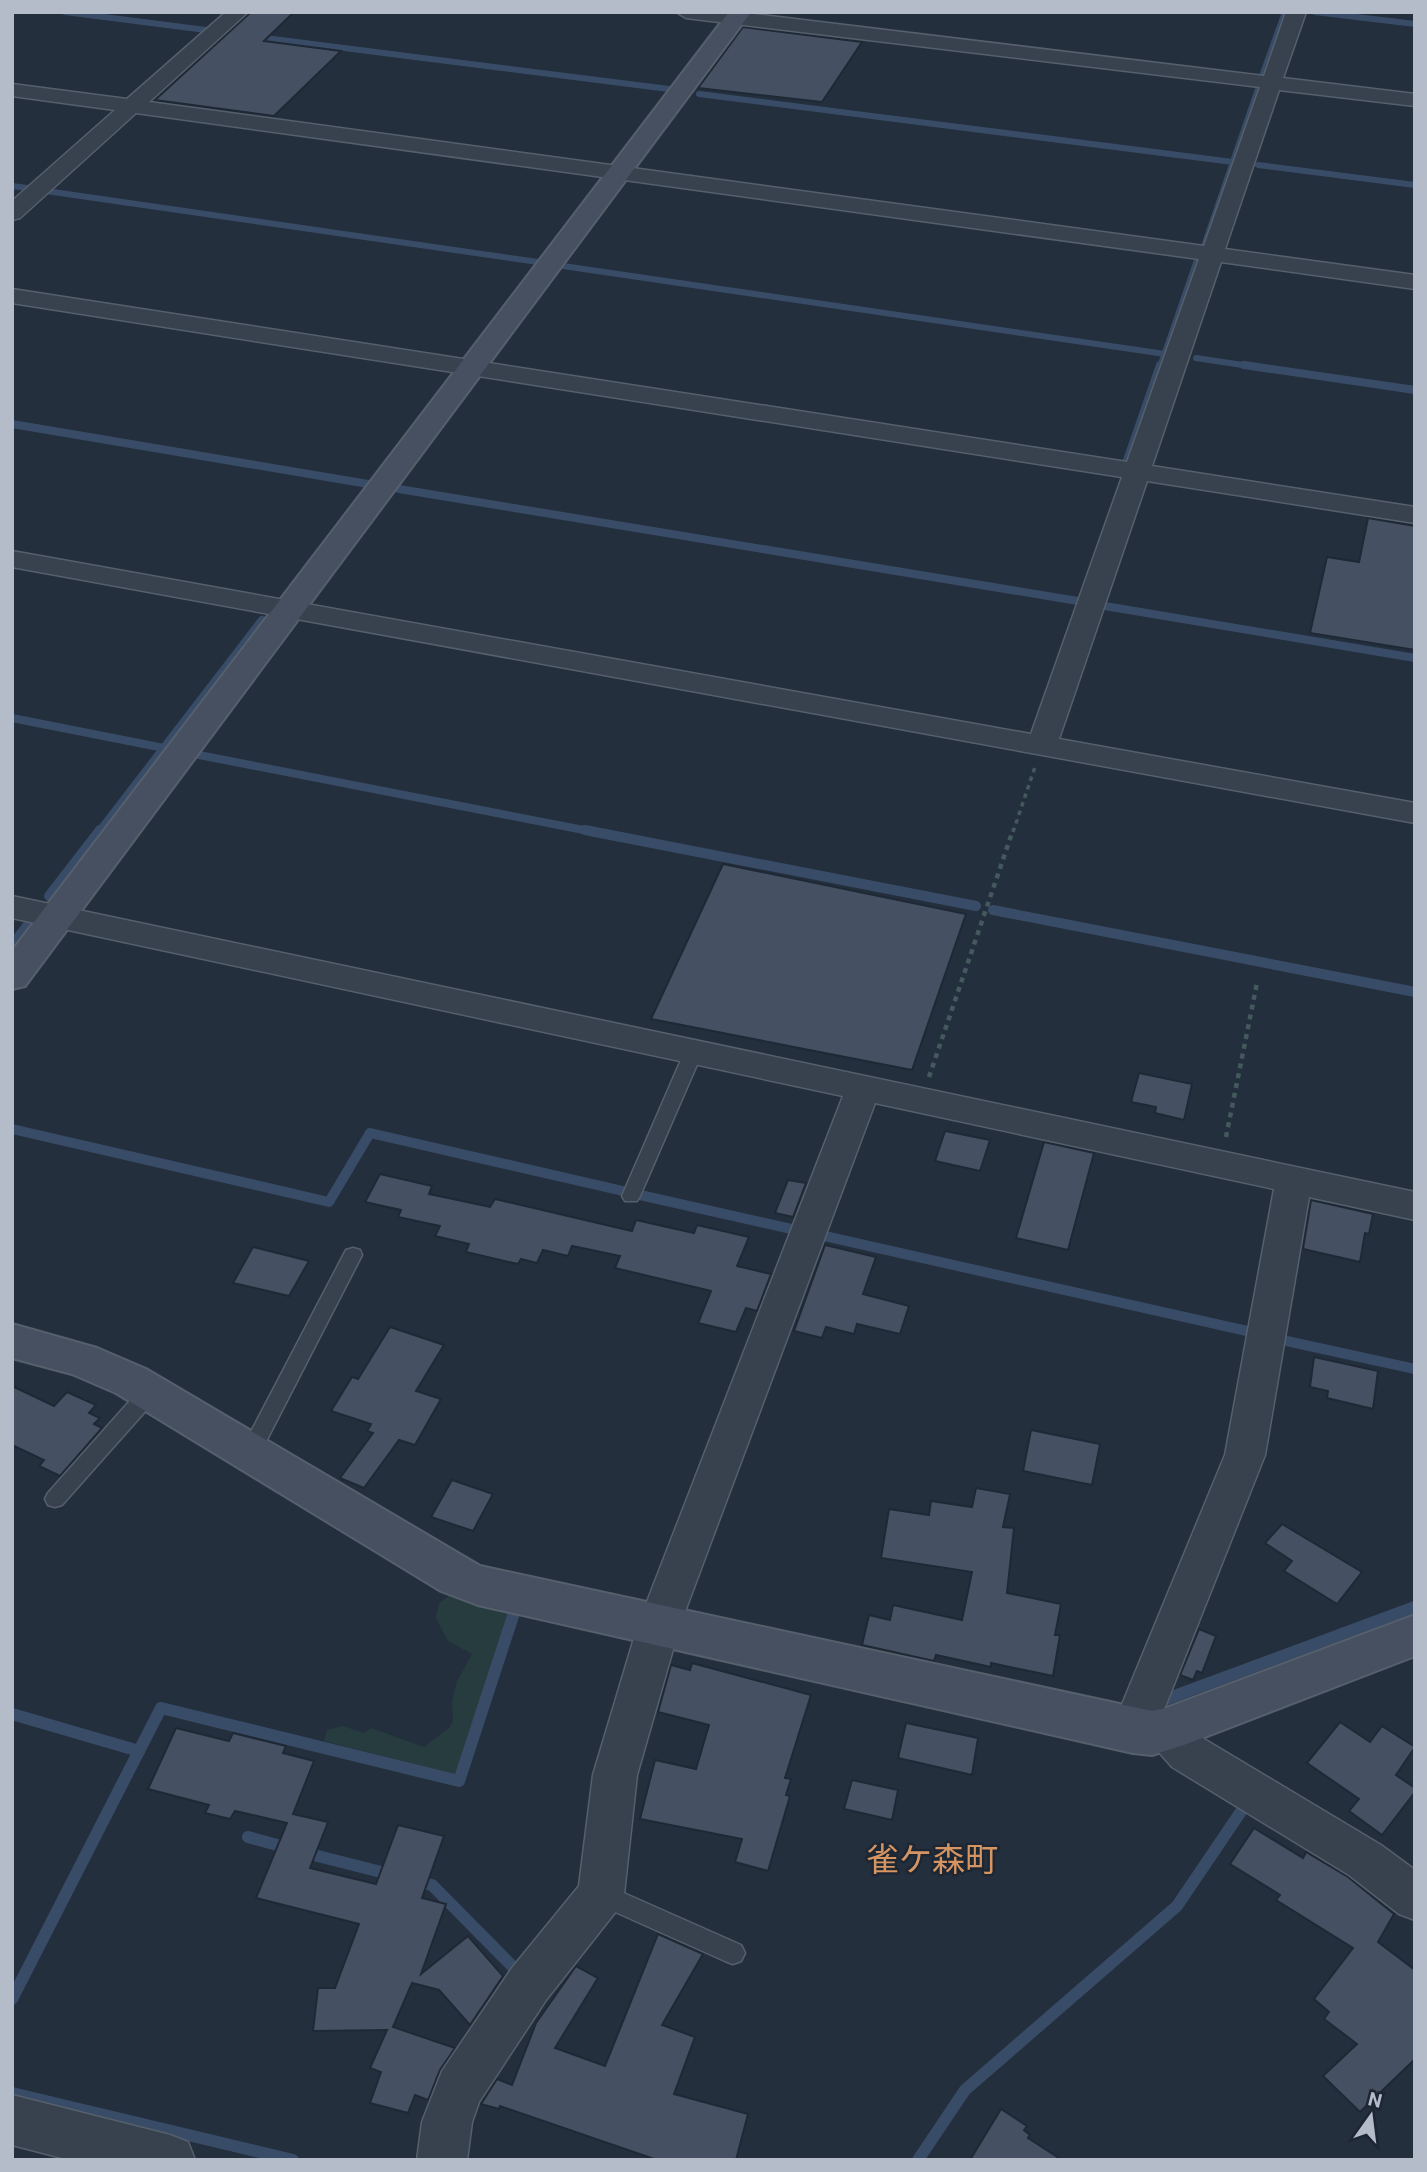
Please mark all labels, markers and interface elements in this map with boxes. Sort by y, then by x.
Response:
district label: 雀ケ森町 [866,1840,998,1879]
north arrow [1336,2081,1406,2151]
text: N [1366,2087,1384,2113]

